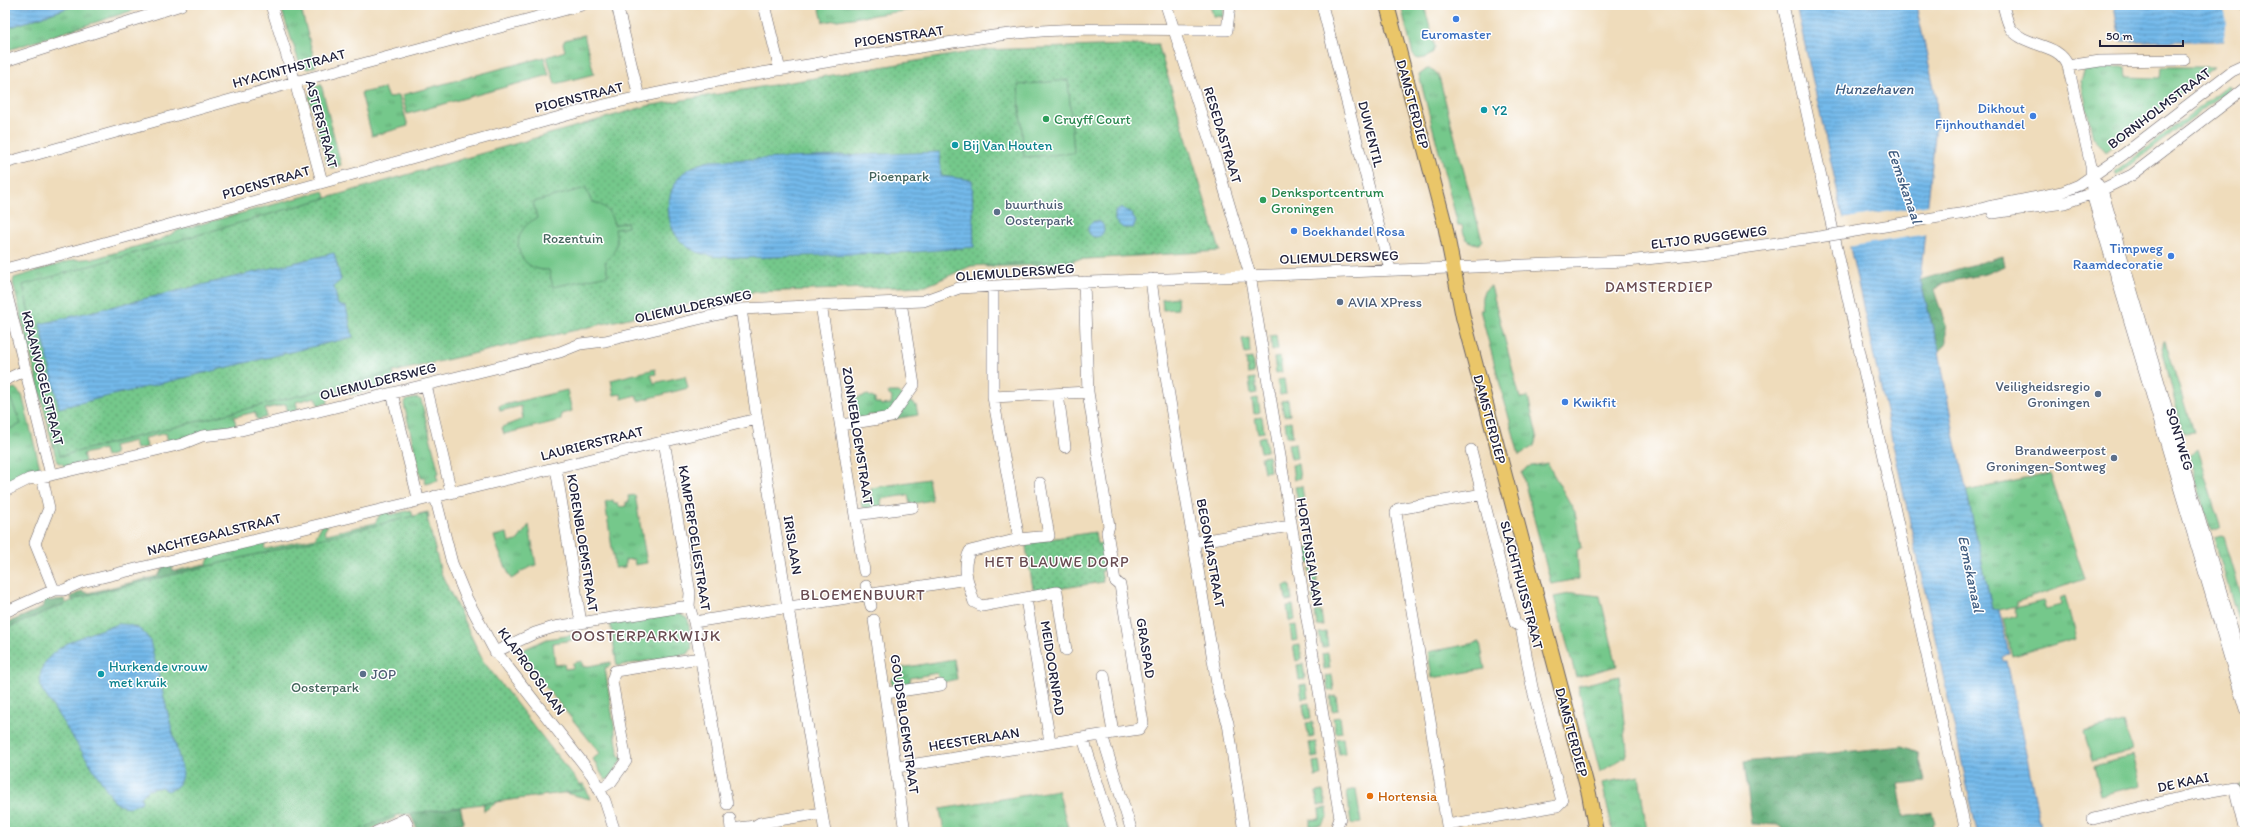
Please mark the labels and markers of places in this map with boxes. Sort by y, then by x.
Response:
marker: Euromaster [1451,14,1461,24]
place label: Euromaster [1421,26,1492,43]
place label: Dikhout Fijnhouthandel [1935,100,2025,133]
place label: Y2 [1492,102,1508,119]
marker: Y2 [1479,105,1489,115]
place label: Cruyff Court [1054,111,1131,128]
marker: Dikhout Fijnhouthandel [2028,111,2038,121]
marker: Cruyff Court [1041,114,1051,124]
place label: Bij Van Houten [963,137,1052,154]
marker: Bij Van Houten [950,140,960,150]
place label: Denksportcentrum Groningen [1271,184,1385,217]
marker: Denksportcentrum Groningen [1258,195,1268,205]
place label: buurthuis Oosterpark [1005,196,1074,229]
marker: buurthuis Oosterpark [992,207,1002,217]
place label: Boekhandel Rosa [1302,223,1406,240]
marker: Boekhandel Rosa [1289,226,1299,236]
place label: Timpweg Raamdecoratie [2073,240,2164,273]
marker: Timpweg Raamdecoratie [2166,251,2176,261]
place label: AVIA XPress [1348,294,1422,311]
marker: AVIA XPress [1335,297,1345,307]
place label: Veiligheidsregio Groningen [1996,378,2091,411]
marker: Veiligheidsregio Groningen [2093,389,2103,399]
place label: Kwikfit [1573,394,1616,411]
marker: Kwikfit [1560,397,1570,407]
place label: Brandweerpost Groningen-Sontweg [1986,442,2107,475]
marker: Brandweerpost Groningen-Sontweg [2109,453,2119,463]
place label: Hurkende vrouw met kruik [109,658,208,691]
place label: JOP [371,666,396,683]
marker: Hurkende vrouw met kruik [96,669,106,679]
marker: JOP [358,669,368,679]
place label: Hortensia [1378,788,1438,805]
marker: Hortensia [1365,791,1375,801]

